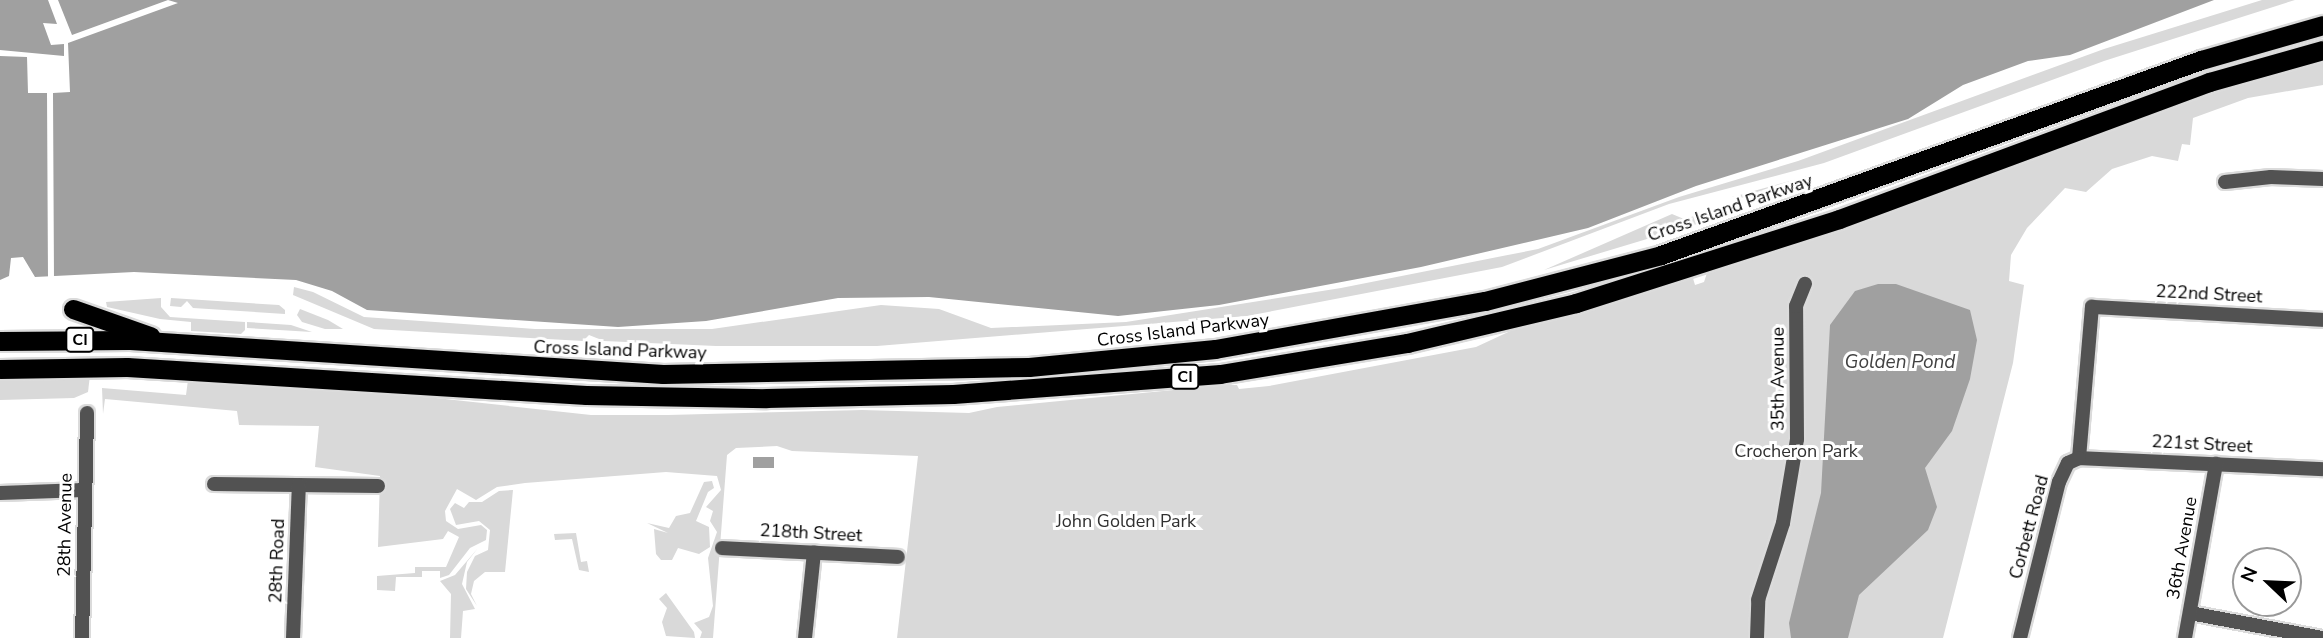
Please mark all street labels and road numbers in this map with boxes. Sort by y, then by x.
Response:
street label: Cross Island Parkway [1645,170,1815,246]
street label: 222nd Street [2155,280,2263,308]
street label: Cross Island Parkway [1096,309,1270,351]
street label: 35th Avenue [1767,327,1789,431]
road number: CI [64,328,96,352]
street label: Cross Island Parkway [533,336,707,364]
road number: CI [1169,364,1201,390]
street label: 221st Street [2151,431,2253,457]
street label: 28th Avenue [53,473,77,577]
street label: Corbett Road [2005,473,2053,581]
street label: 36th Avenue [2162,495,2202,601]
street label: 28th Road [265,518,289,604]
street label: 218th Street [759,520,863,546]

